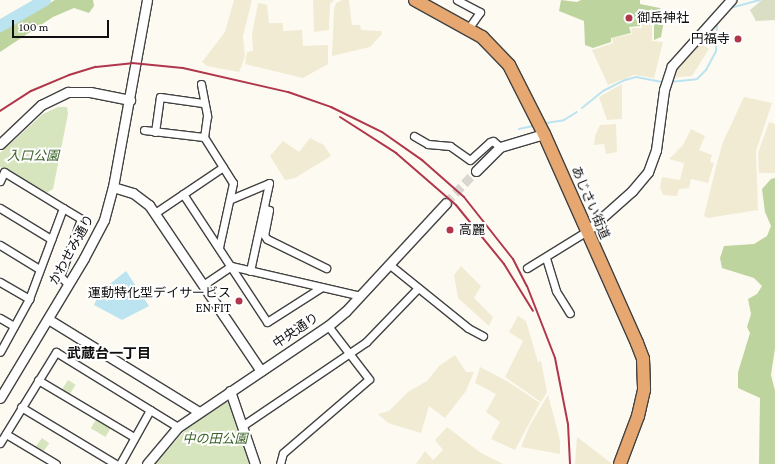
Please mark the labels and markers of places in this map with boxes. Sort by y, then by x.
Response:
place label: 御岳神社 [637,10,689,26]
marker: 御岳神社 [624,13,634,23]
place label: 円福寺 [691,31,730,47]
marker: 円福寺 [733,34,743,44]
place label: 高麗 [459,222,485,238]
marker: 高麗 [444,224,456,236]
place label: 運動特化型デイサービス EN FIT [88,286,231,317]
marker: 運動特化型デイサービス EN FIT [234,296,244,306]

